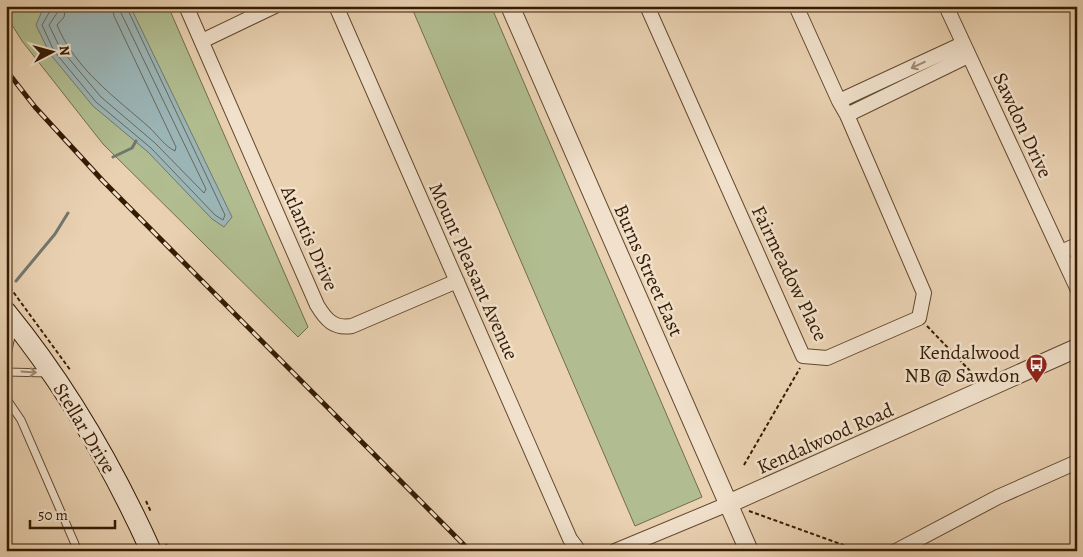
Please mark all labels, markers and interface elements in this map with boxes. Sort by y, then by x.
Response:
north arrow [28,28,78,78]
text: N [54,45,74,57]
one-way arrow [911,60,926,70]
street label: Sawdon Drive [986,68,1059,182]
street label: Mount Pleasant Avenue [422,178,525,364]
street label: Atlantis Drive [274,180,345,295]
street label: Burns Street East [607,200,690,341]
street label: Fairmeadow Place [745,201,834,346]
place label: Kendalwood NB @ Sawdon [905,339,1020,389]
bus stop icon: Kendalwood NB @ Sawdon [1024,352,1048,383]
one-way arrow [21,368,37,377]
street label: Stellar Drive [47,378,122,479]
street label: Kendalwood Road [753,396,898,481]
scale bar [30,497,115,529]
text: 50 m [38,505,68,525]

